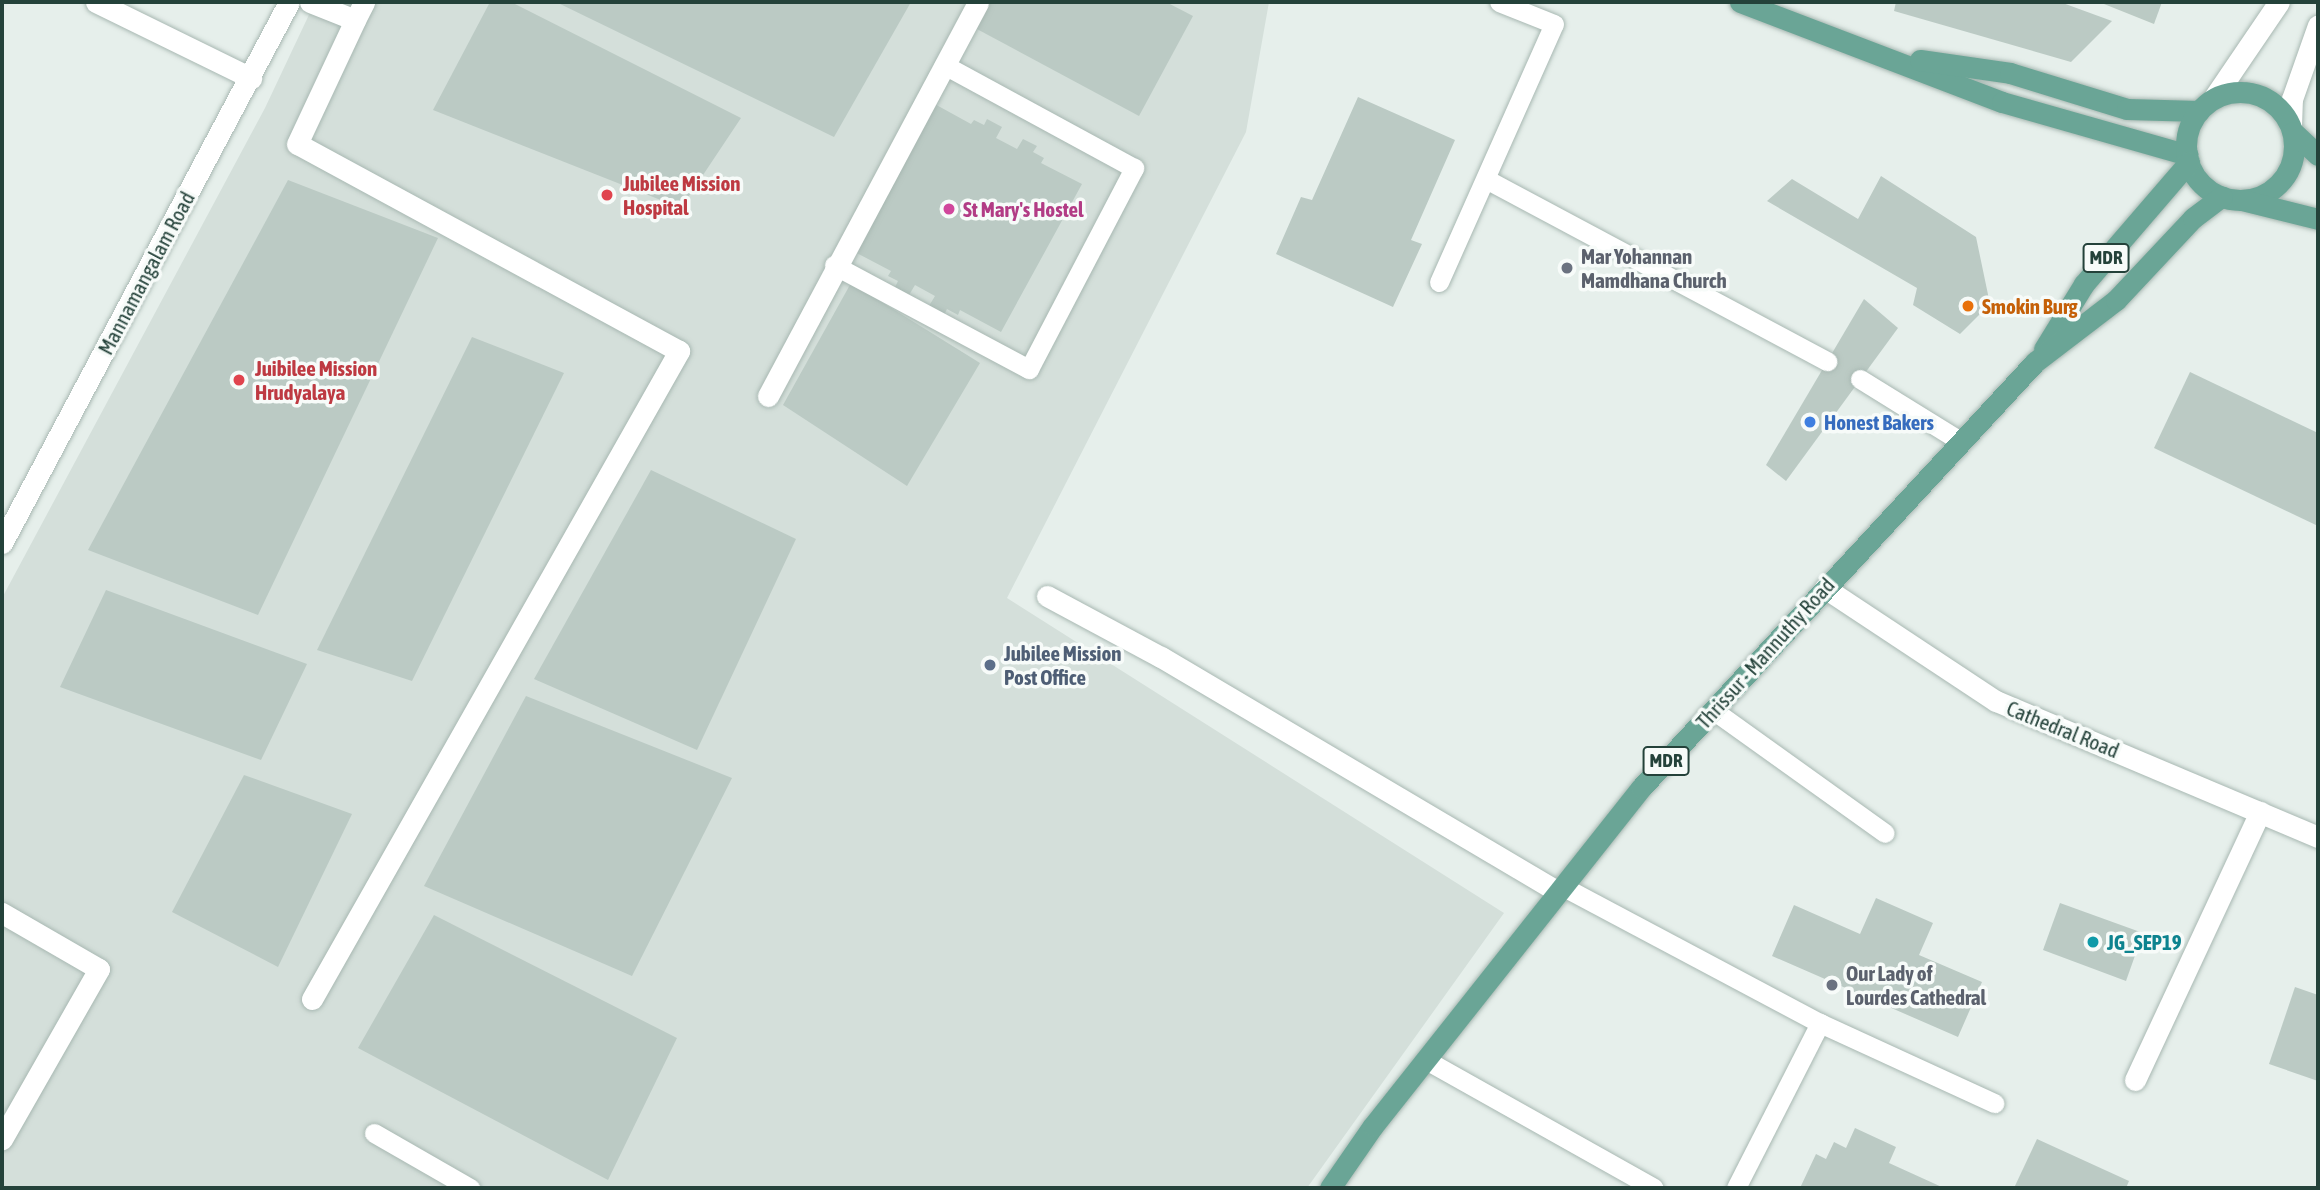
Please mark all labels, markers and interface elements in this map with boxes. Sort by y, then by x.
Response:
place label: Jubilee Mission Hospital [623,170,740,220]
marker: Jubilee Mission Hospital [597,185,617,205]
street label: Mannamangalam Road [92,187,200,359]
place label: St Mary's Hostel [963,196,1084,222]
marker: St Mary's Hostel [941,201,957,217]
road number: MDR [2082,242,2130,274]
place label: Mar Yohannan Mamdhana Church [1581,243,1727,293]
marker: Mar Yohannan Mamdhana Church [1559,260,1575,276]
place label: Smokin Burg [1982,293,2078,319]
marker: Smokin Burg [1960,298,1976,314]
place label: Juibilee Mission Hrudyalaya [255,355,377,405]
marker: Juibilee Mission Hrudyalaya [229,370,249,390]
place label: Honest Bakers [1824,409,1934,435]
marker: Honest Bakers [1802,414,1818,430]
street label: Thrissur - Mannuthy Road [1691,572,1839,734]
place label: Jubilee Mission Post Office [1004,640,1121,690]
marker: Jubilee Mission Post Office [982,657,998,673]
street label: Cathedral Road [2003,695,2123,763]
road number: MDR [1642,746,1690,776]
place label: JG_SEP19 [2107,929,2182,955]
marker: JG_SEP19 [2085,934,2101,950]
place label: Our Lady of Lourdes Cathedral [1846,960,1986,1010]
marker: Our Lady of Lourdes Cathedral [1824,977,1840,993]

